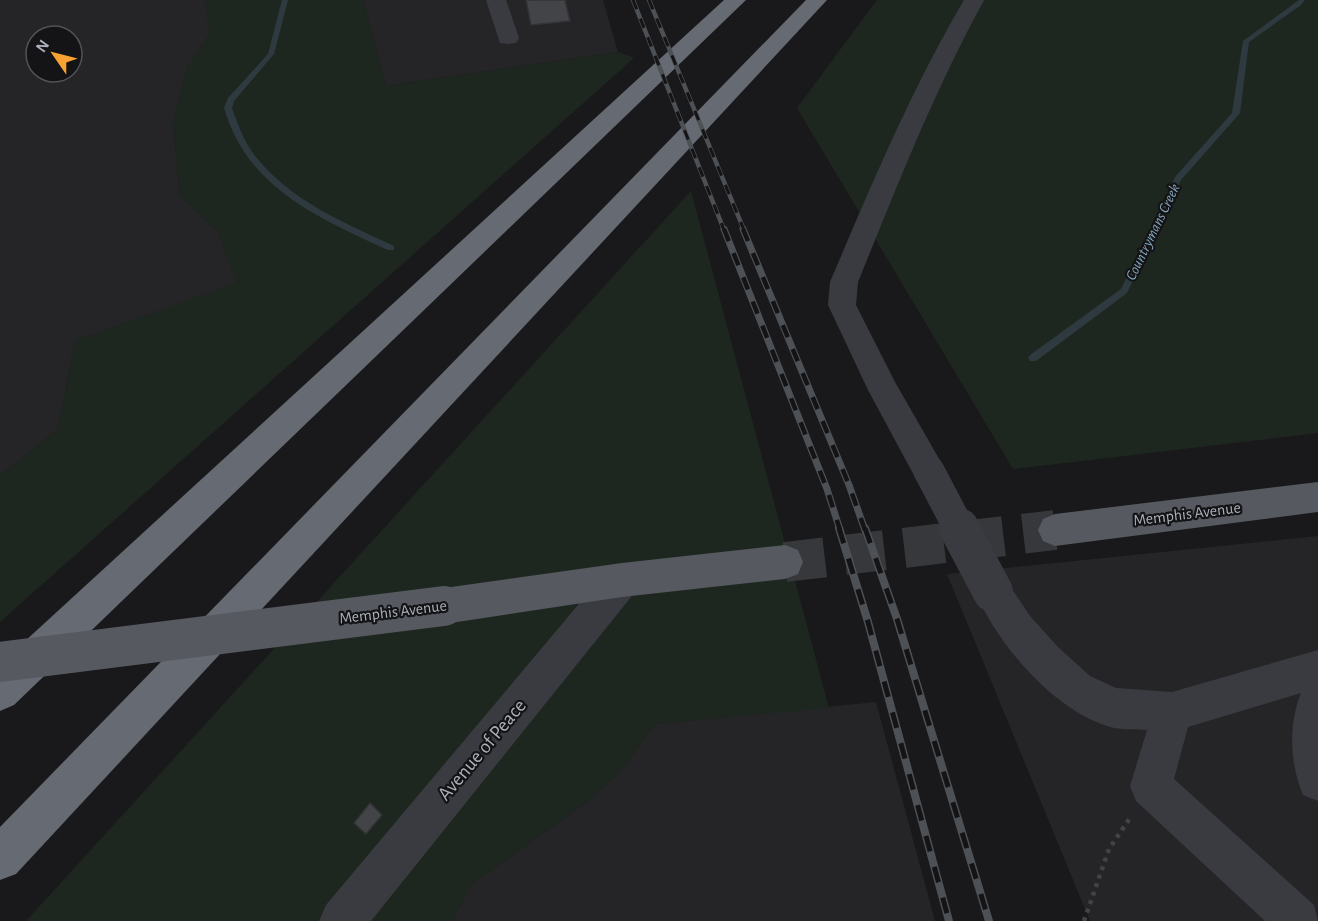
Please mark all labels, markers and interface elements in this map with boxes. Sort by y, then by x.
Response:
north arrow [24,24,84,84]
text: N [33,37,52,55]
water label: Countrymans Creek [1123,181,1183,283]
street label: Memphis Avenue [1132,499,1242,529]
street label: Memphis Avenue [338,597,448,627]
street label: Avenue of Peace [434,696,530,804]

